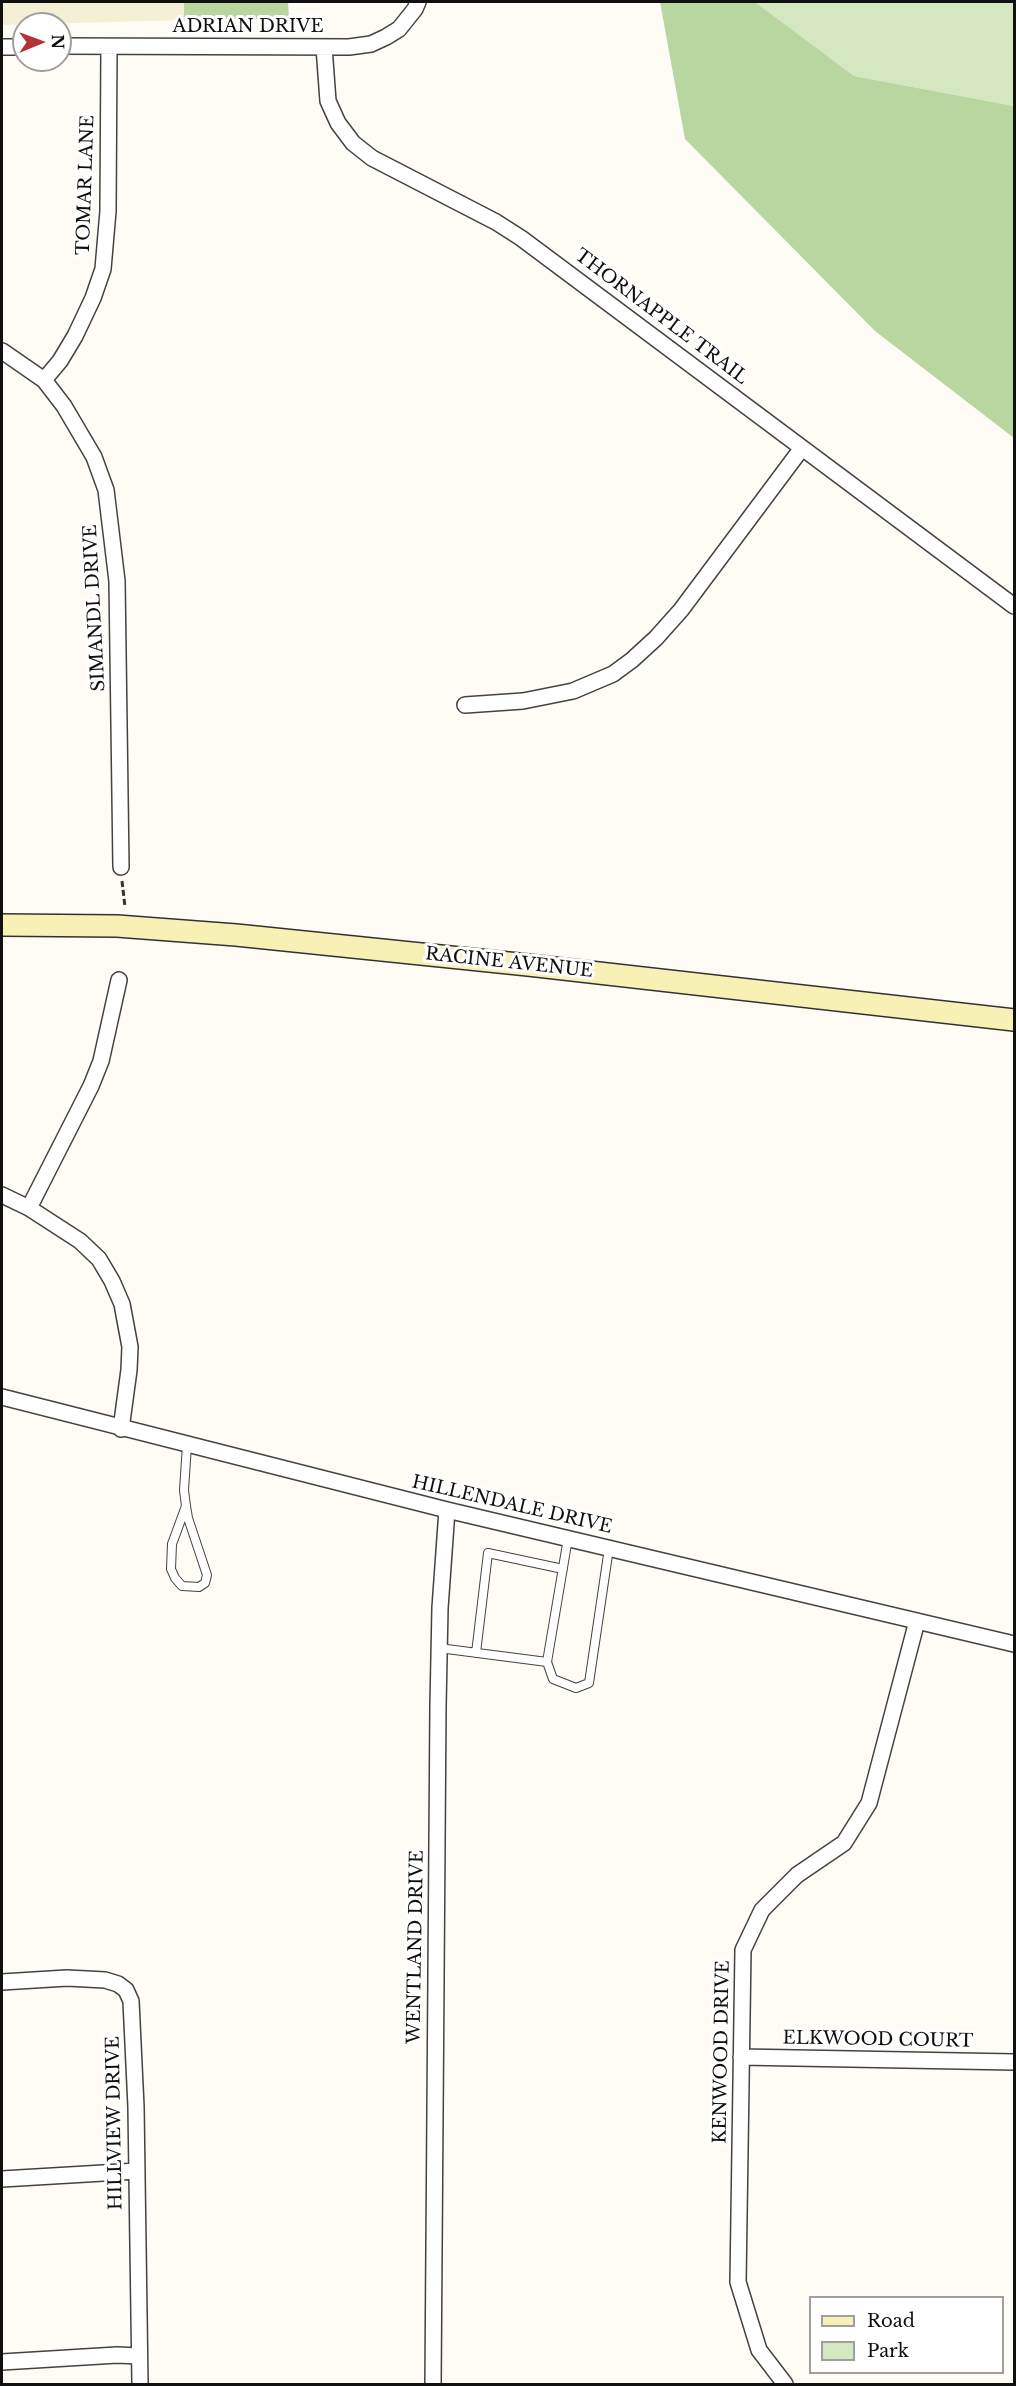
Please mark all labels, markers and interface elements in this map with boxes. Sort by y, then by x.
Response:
north arrow [12,12,72,72]
street label: ADRIAN DRIVE [172,16,324,38]
text: N [48,34,68,49]
street label: TOMAR LANE [73,115,99,255]
street label: THORNAPPLE TRAIL [570,245,752,389]
street label: SIMANDL DRIVE [80,524,110,692]
street label: RACINE AVENUE [424,943,594,983]
street label: HILLENDALE DRIVE [410,1471,614,1539]
street label: WENTLAND DRIVE [404,1850,428,2044]
street label: KENWOOD DRIVE [710,1960,734,2144]
street label: ELKWOOD COURT [782,2028,974,2052]
street label: HILLVIEW DRIVE [103,2036,127,2210]
legend [809,2296,1004,2374]
text: Road [867,2310,915,2332]
text: Park [867,2340,909,2362]

